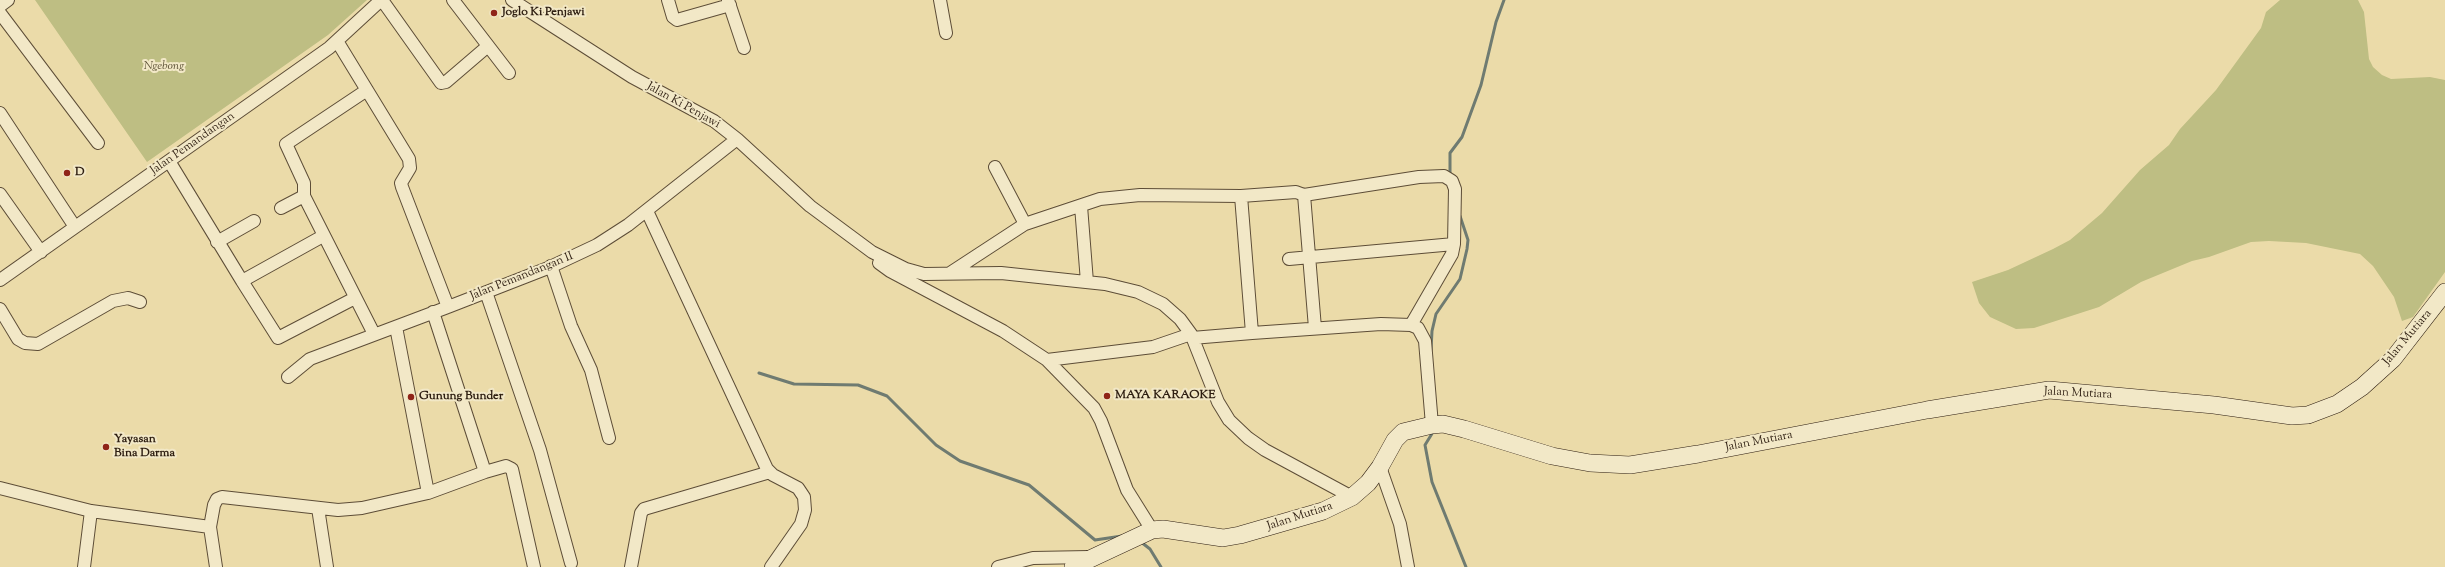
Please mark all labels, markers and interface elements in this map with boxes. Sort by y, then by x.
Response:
place label: Joglo Ki Penjawi [502,6,585,20]
marker: Joglo Ki Penjawi [489,8,499,18]
park label: Ngebong [144,60,184,74]
street label: Jalan Ki Penjawi [644,80,722,132]
street label: Jalan Pemandangan [148,110,238,178]
place label: D [75,166,85,180]
marker: D [62,168,72,178]
street label: Jalan Pemandangan II [468,250,576,304]
street label: Jalan Mutiara [2381,307,2435,369]
street label: Jalan Mutiara [2044,385,2112,403]
place label: MAYA KARAOKE [1115,389,1216,403]
place label: Gunung Bunder [419,390,503,404]
marker: MAYA KARAOKE [1102,391,1112,401]
marker: Gunung Bunder [406,392,416,402]
street label: Jalan Mutiara [1724,428,1794,456]
place label: Yayasan Bina Darma [114,433,175,461]
marker: Yayasan Bina Darma [101,442,111,452]
street label: Jalan Mutiara [1265,500,1335,534]

